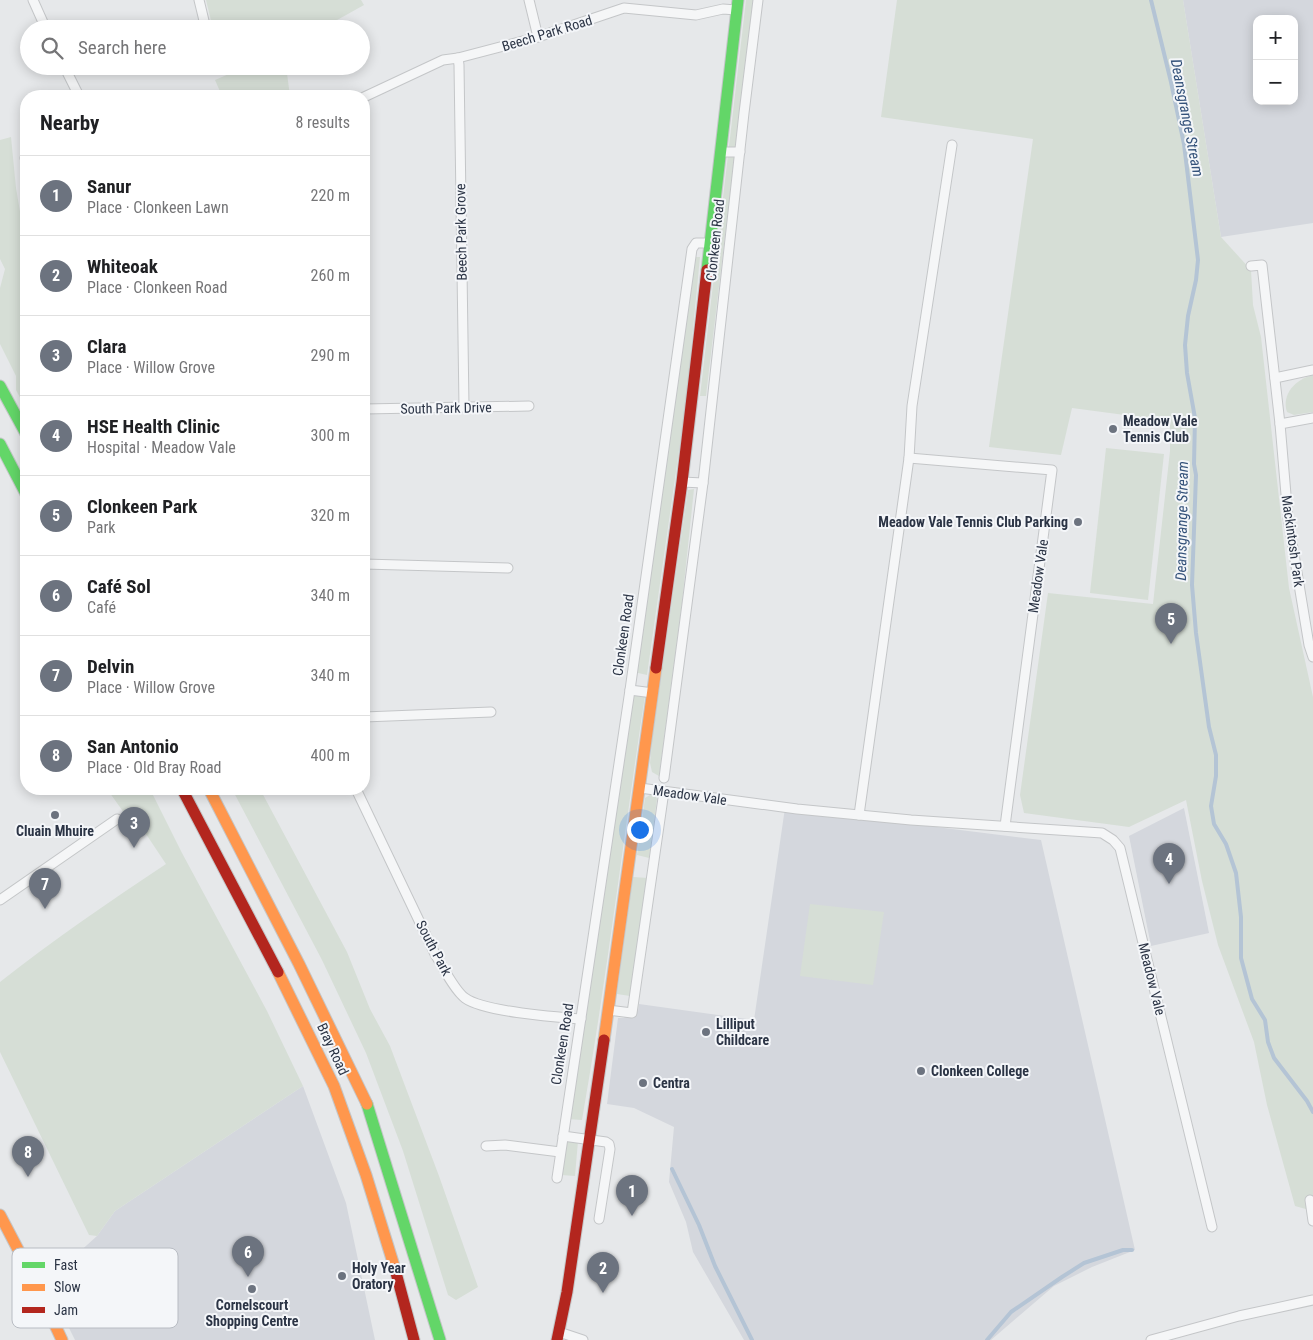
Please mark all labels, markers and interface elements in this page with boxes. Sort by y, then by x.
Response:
street label: Beech Park Road [500,12,594,54]
map controls [1253,15,1298,105]
button: + [1253,15,1298,60]
search box [20,20,370,75]
icon: search [38,34,66,62]
text: Search here [78,36,166,59]
water label: Deansgrange Stream [1167,58,1207,178]
button: − [1253,60,1298,105]
text: Nearby [40,111,99,135]
text: 8 results [295,113,350,132]
text: Sanur [87,175,131,198]
street label: Beech Park Grove [452,183,470,281]
text: 1 [52,186,60,205]
text: 220 m [311,186,350,205]
text: Place · Clonkeen Lawn [87,198,229,217]
street label: Clonkeen Road [703,198,727,282]
text: Whiteoak [87,255,158,278]
text: 2 [52,266,60,285]
text: 260 m [311,266,350,285]
text: Place · Clonkeen Road [87,278,227,297]
text: Clara [87,335,127,358]
text: 3 [52,346,60,365]
text: 290 m [311,346,350,365]
text: Place · Willow Grove [87,358,215,377]
street label: South Park Drive [400,399,492,417]
place label: Meadow Vale Tennis Club [1123,413,1198,445]
text: HSE Health Clinic [87,415,220,438]
marker: Meadow Vale Tennis Club [1107,423,1119,435]
text: 4 [52,426,60,445]
text: 300 m [311,426,350,445]
text: Hospital · Meadow Vale [87,438,236,457]
water label: Deansgrange Stream [1172,461,1192,581]
street label: Mackintosh Park [1279,494,1307,589]
text: Clonkeen Park [87,495,197,518]
text: 5 [52,506,60,525]
text: 320 m [311,506,350,525]
place label: Meadow Vale Tennis Club Parking [878,514,1068,530]
marker: Meadow Vale Tennis Club Parking [1072,516,1084,528]
text: Park [87,518,116,537]
street label: Meadow Vale [1025,538,1051,614]
text: Café Sol [87,575,151,598]
text: 6 [52,586,60,605]
text: 340 m [311,586,350,605]
street label: Clonkeen Road [609,593,637,677]
text: Café [87,598,116,617]
pin: 5 [1155,603,1187,644]
text: Delvin [87,655,134,678]
text: 7 [52,666,60,685]
text: 340 m [311,666,350,685]
text: Place · Willow Grove [87,678,215,697]
text: San Antonio [87,735,179,758]
text: 8 [52,746,60,765]
text: 400 m [311,746,350,765]
text: Place · Old Bray Road [87,758,222,777]
street label: Meadow Vale [652,782,728,808]
pin: 3 [118,807,150,848]
marker: Cluain Mhuire [49,809,61,821]
your location [627,817,653,843]
place label: Cluain Mhuire [16,823,94,839]
pin: 4 [1153,843,1185,884]
pin: 7 [29,868,61,909]
street label: South Park [413,918,456,979]
street label: Meadow Vale [1135,941,1169,1017]
street label: Clonkeen Road [548,1002,576,1086]
place label: Lilliput Childcare [716,1016,769,1048]
street label: Bray Road [314,1021,352,1077]
marker: Lilliput Childcare [700,1026,712,1038]
place label: Clonkeen College [931,1063,1029,1079]
marker: Clonkeen College [915,1065,927,1077]
place label: Centra [653,1075,690,1091]
marker: Centra [637,1077,649,1089]
pin: 8 [12,1136,44,1177]
pin: 1 [616,1175,648,1216]
pin: 6 [232,1236,264,1277]
legend [12,1248,178,1328]
pin: 2 [587,1252,619,1293]
text: Fast [54,1257,78,1273]
place label: Holy Year Oratory [352,1260,406,1292]
marker: Holy Year Oratory [336,1270,348,1282]
text: Slow [54,1279,81,1295]
marker: Cornelscourt Shopping Centre [246,1283,258,1295]
place label: Cornelscourt Shopping Centre [205,1297,299,1329]
text: Jam [54,1302,78,1318]

